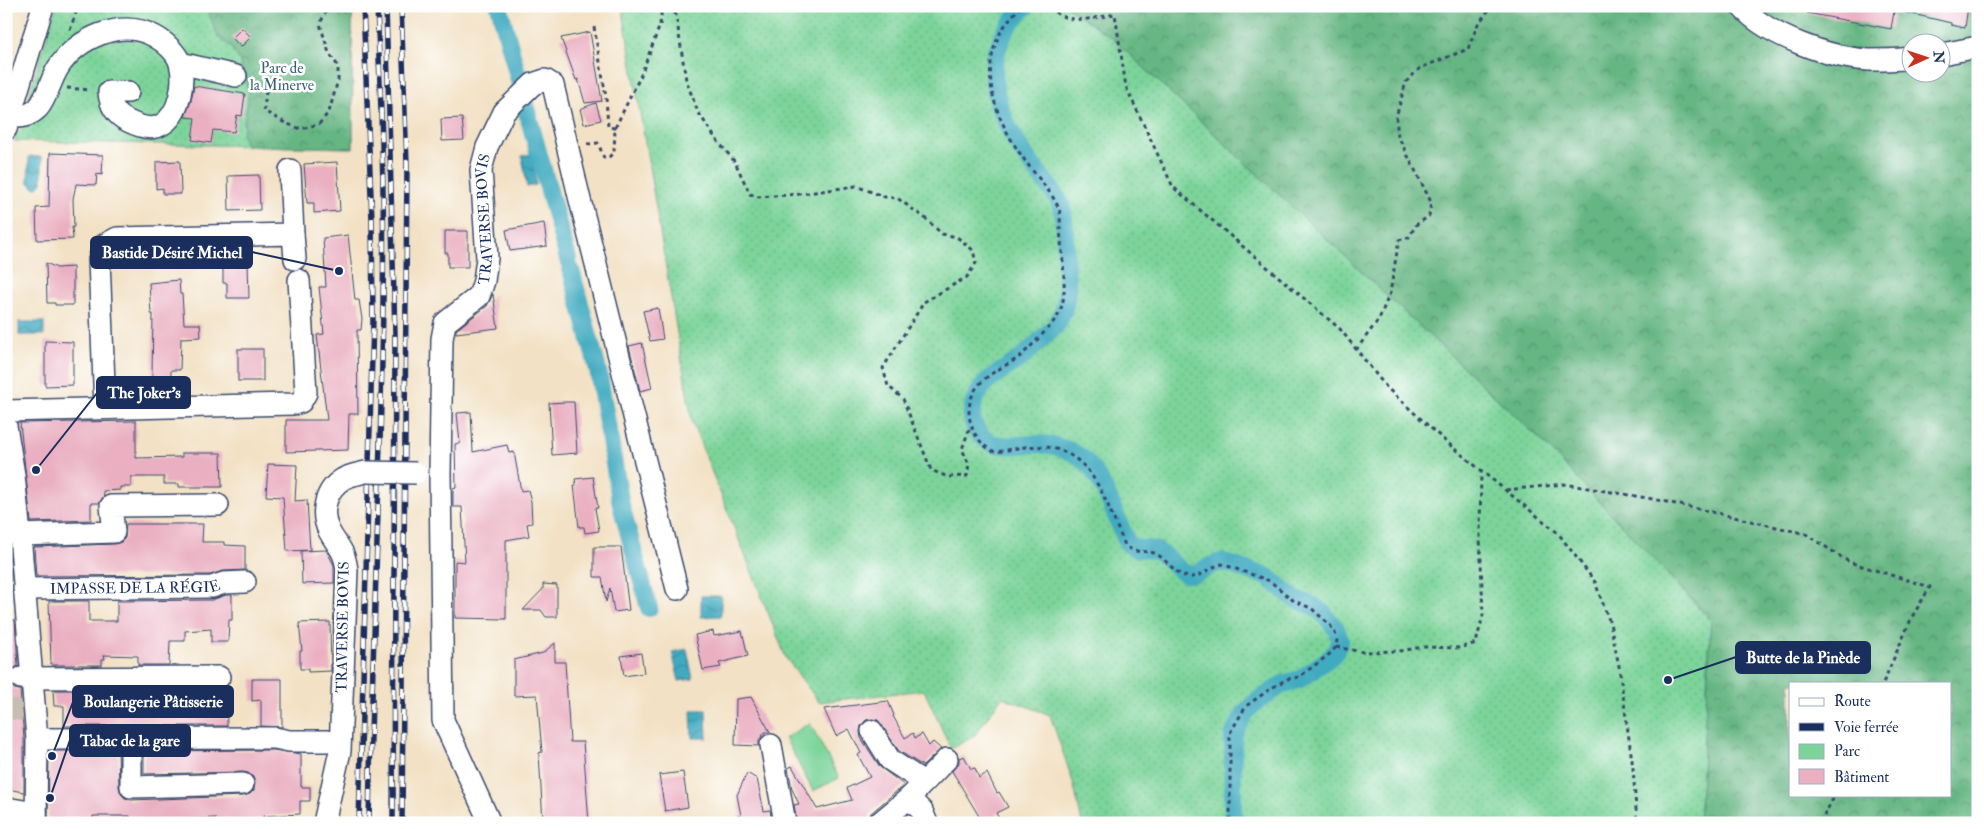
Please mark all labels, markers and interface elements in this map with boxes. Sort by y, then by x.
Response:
north arrow [1902,32,1952,82]
text: N [1930,50,1947,65]
park label: Parc de la Minerve [250,59,314,95]
street label: TRAVERSE BOVIS [471,151,497,286]
callout: Bastide Désiré Michel [91,237,252,268]
text: Bastide Désiré Michel [102,243,243,263]
callout: The Joker's [97,377,190,408]
text: The Joker's [106,383,181,404]
street label: TRAVERSE BOVIS [332,561,354,693]
street label: IMPASSE DE LA RÉGIE [50,575,223,598]
callout: Butte de la Pinède [1736,642,1870,673]
text: Butte de la Pinède [1746,648,1860,668]
legend [1789,682,1952,796]
callout: Boulangerie Pâtisserie [73,686,233,717]
text: Boulangerie Pâtisserie [83,692,223,713]
text: Route [1834,692,1871,711]
text: Voie ferrée [1834,718,1899,737]
callout: Tabac de la gare [70,725,190,756]
text: Tabac de la gare [79,731,180,752]
text: Parc [1834,742,1860,761]
text: Bâtiment [1834,768,1889,787]

